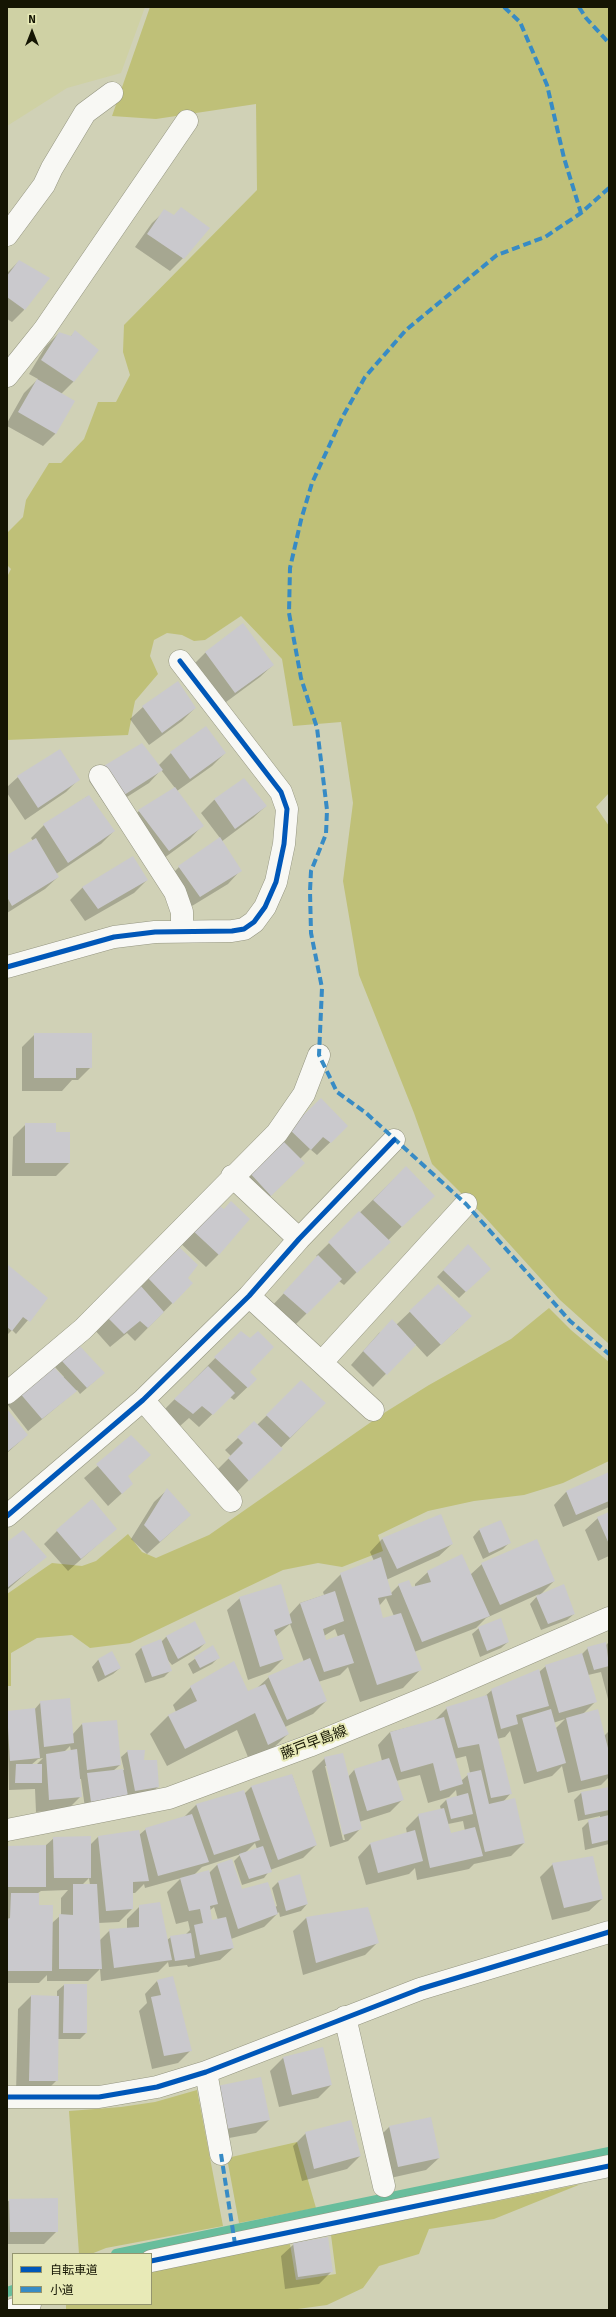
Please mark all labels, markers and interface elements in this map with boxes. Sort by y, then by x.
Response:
north arrow [12,12,52,52]
text: N [28,13,36,26]
street label: 藤戸早島線 [278,1723,350,1763]
legend [12,2253,152,2305]
text: 自転車道 [50,2263,98,2278]
text: 小道 [50,2283,74,2298]

